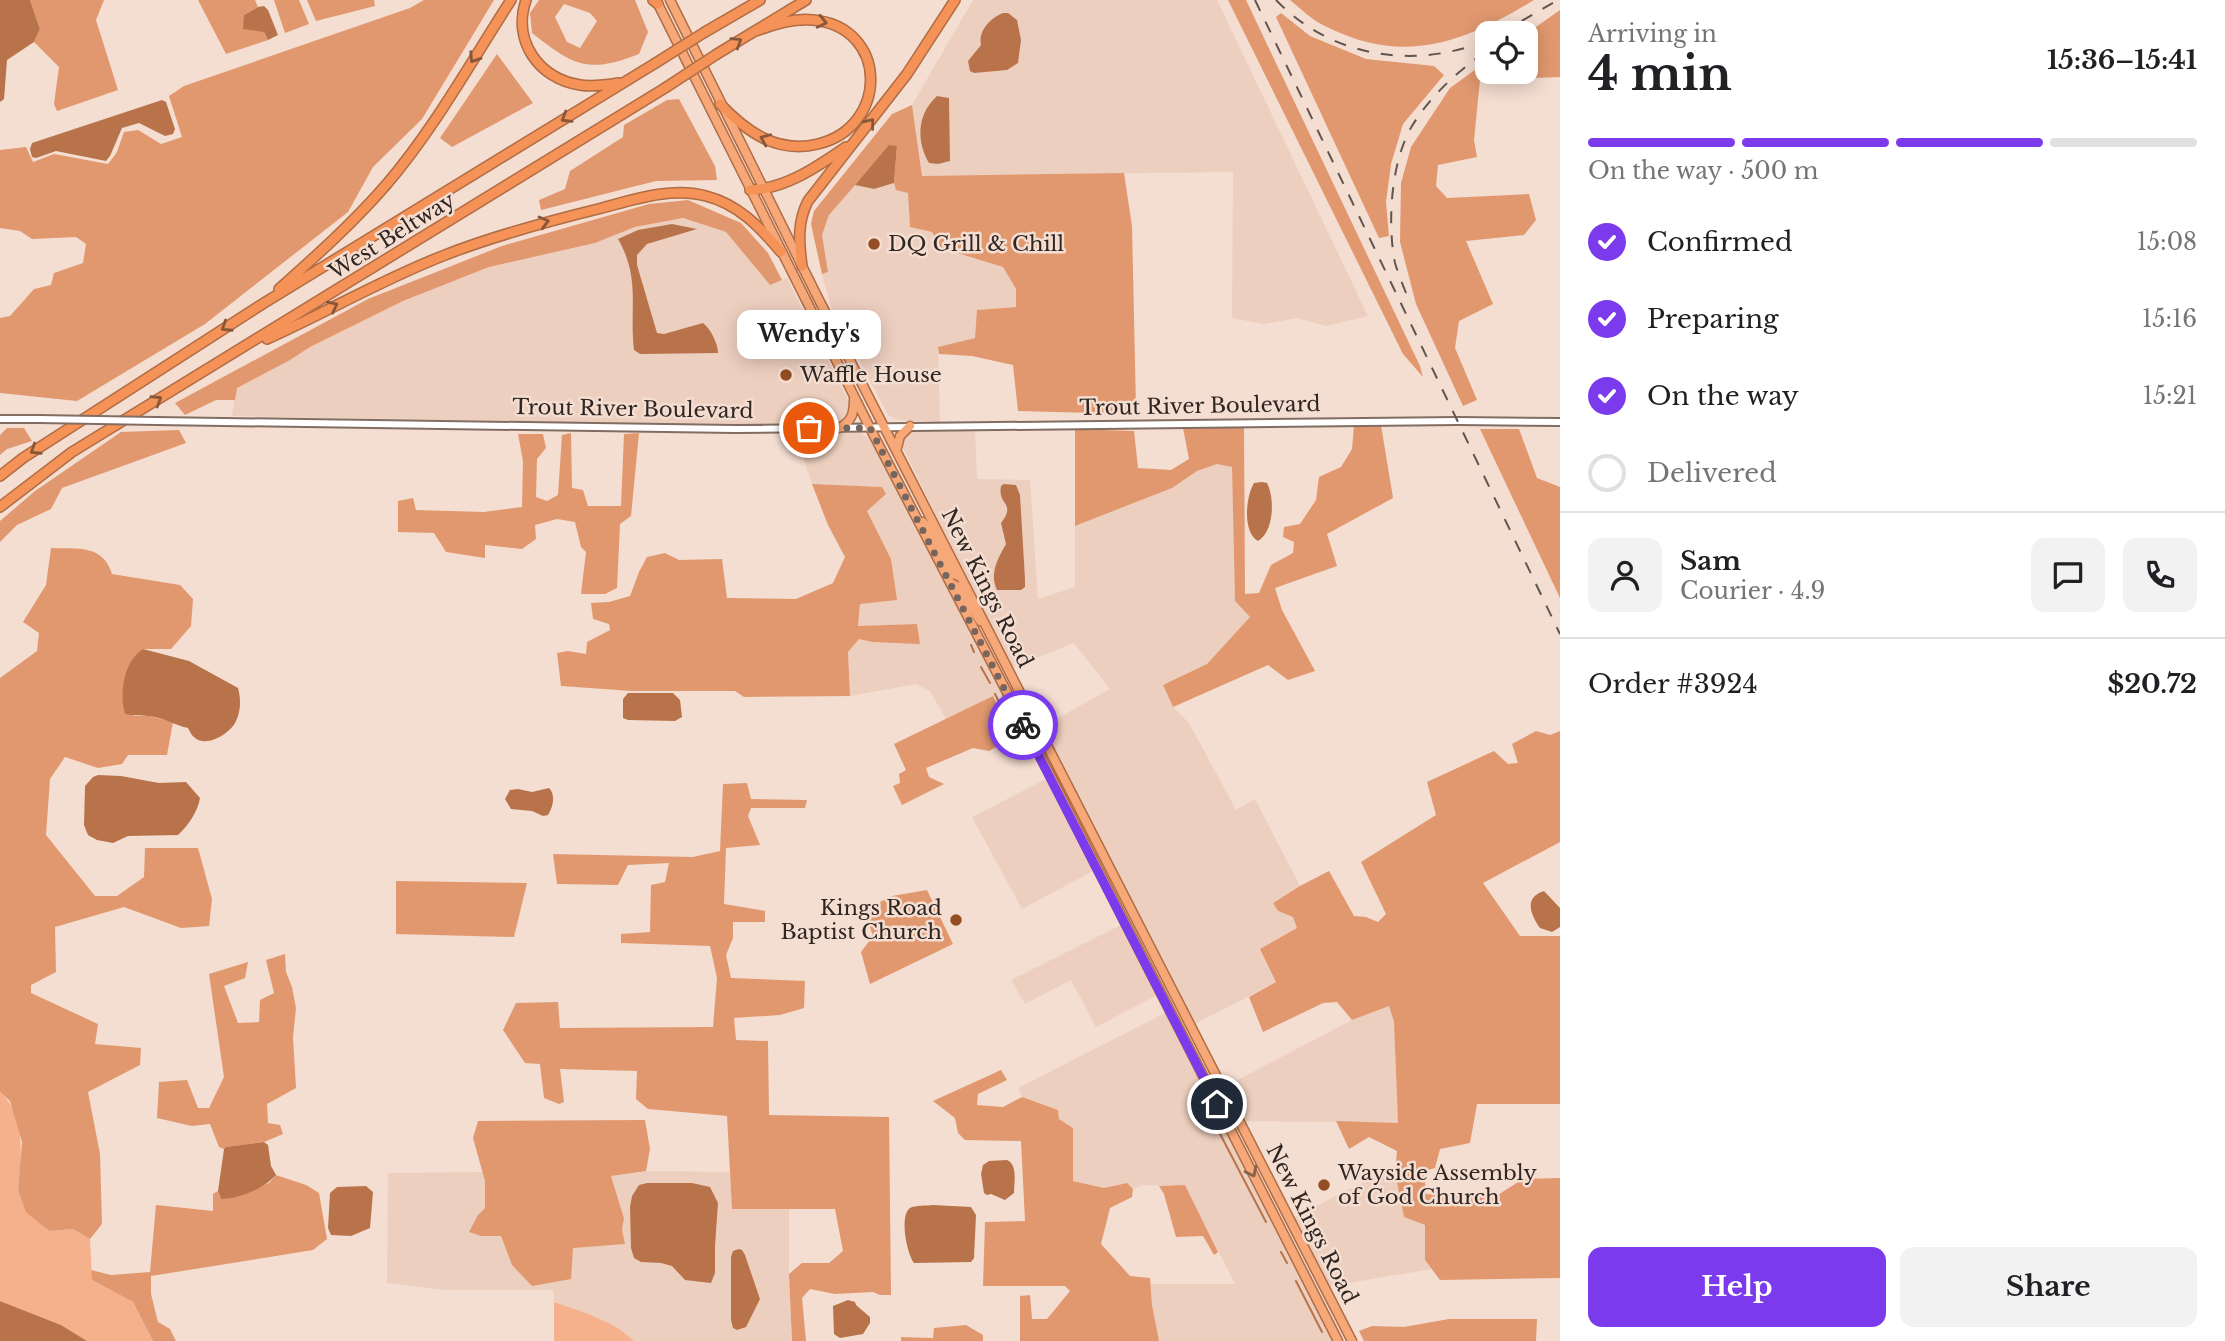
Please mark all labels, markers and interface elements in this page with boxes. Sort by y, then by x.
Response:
one-way arrow [816,14,828,29]
text: Arriving in [1588,20,1717,48]
map controls [1475,21,1538,84]
button: locate [1475,21,1538,84]
one-way arrow [729,38,742,51]
text: 15:36–15:41 [2047,44,2197,76]
text: 4 min [1588,45,1732,102]
one-way arrow [469,50,482,63]
one-way arrow [561,110,574,123]
one-way arrow [862,118,874,131]
one-way arrow [760,133,772,147]
text: On the way · 500 m [1588,157,1818,185]
street label: West Beltway [323,187,460,286]
one-way arrow [538,216,550,231]
icon: check [1588,223,1626,261]
text: Confirmed [1647,226,1792,258]
text: 15:08 [2137,228,2197,256]
place label: DQ Grill & Chill [888,231,1064,257]
marker: DQ Grill & Chill [866,236,882,252]
one-way arrow [326,300,338,314]
icon: check [1588,300,1626,338]
text: Preparing [1647,303,1779,335]
text: 15:16 [2142,305,2197,333]
callout: Wendy's [737,309,881,358]
one-way arrow [221,319,234,332]
text: Wendy's [758,320,860,348]
place label: Waffle House [799,362,942,388]
marker: Waffle House [778,367,794,383]
icon: check [1588,377,1626,415]
text: On the way [1647,380,1799,412]
text: 15:21 [2143,382,2197,410]
street label: Trout River Boulevard [1079,391,1321,421]
street label: Trout River Boulevard [512,394,754,424]
one-way arrow [150,395,163,408]
pin [779,398,839,458]
icon: bag [790,409,828,447]
one-way arrow [30,442,43,455]
text: Delivered [1647,457,1777,489]
street label: New Kings Road [936,504,1038,672]
button: person [1588,538,1662,612]
button: chat [2031,538,2105,612]
button: phone [2123,538,2197,612]
text: Sam [1680,545,1741,577]
text: Courier · 4.9 [1680,577,1825,605]
text: Order #3924 [1588,668,1758,700]
text: $20.72 [2107,668,2197,700]
courier [988,690,1058,760]
icon: bike [1004,706,1042,744]
place label: Kings Road Baptist Church [781,895,942,945]
marker: Kings Road Baptist Church [948,912,964,928]
pin [1187,1074,1247,1134]
icon: home [1198,1085,1236,1123]
street label: New Kings Road [1261,1140,1363,1308]
place label: Wayside Assembly of God Church [1337,1160,1538,1210]
one-way arrow [1243,1165,1257,1177]
marker: Wayside Assembly of God Church [1316,1177,1332,1193]
button: Help [1588,1247,1886,1327]
button: Share [1900,1247,2197,1327]

